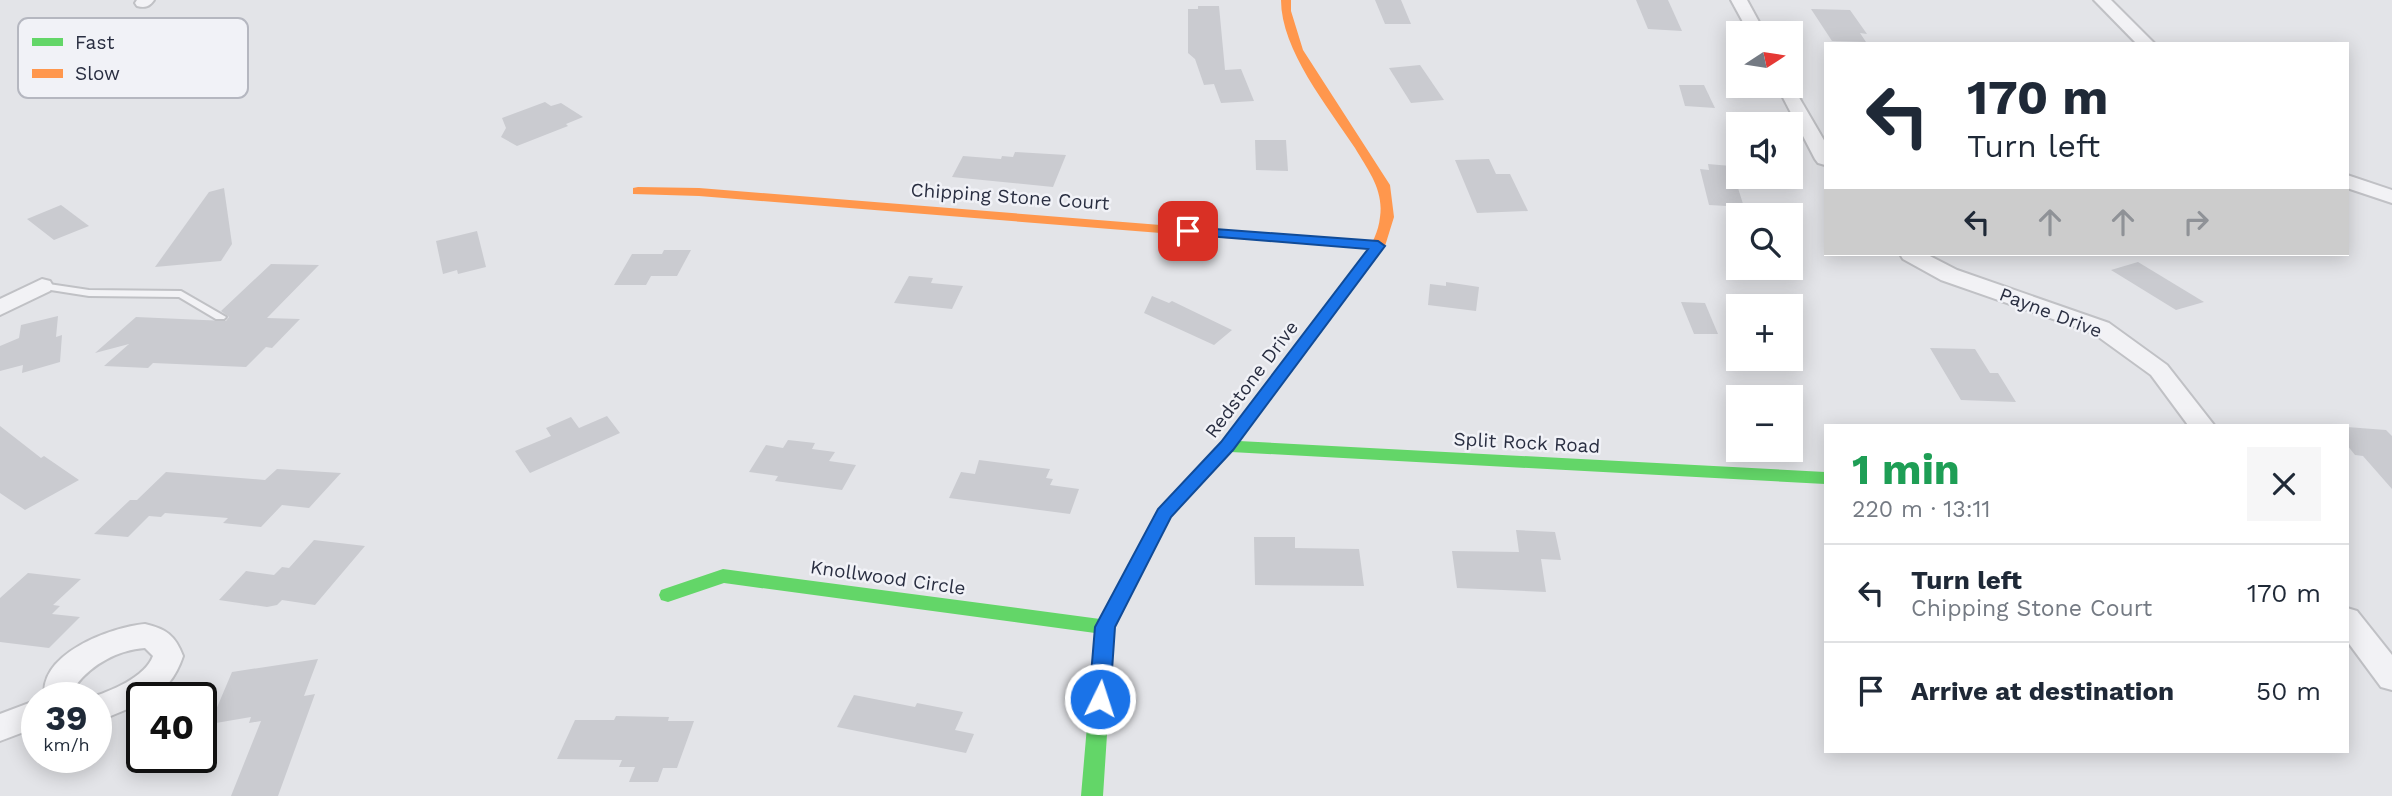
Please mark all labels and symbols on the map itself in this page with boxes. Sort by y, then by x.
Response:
legend [18,18,248,98]
north arrow [1726,21,1802,98]
text: Fast [75,31,114,54]
text: Slow [75,62,120,85]
street label: Chipping Stone Court [910,178,1110,215]
pin [1158,201,1218,261]
street label: Payne Drive [1996,282,2105,343]
street label: Redstone Drive [1200,316,1303,443]
street label: Split Rock Road [1453,427,1601,458]
street label: Knollwood Circle [809,555,967,600]
position arrow [1063,662,1137,736]
speed limit sign: 40 [126,682,217,773]

